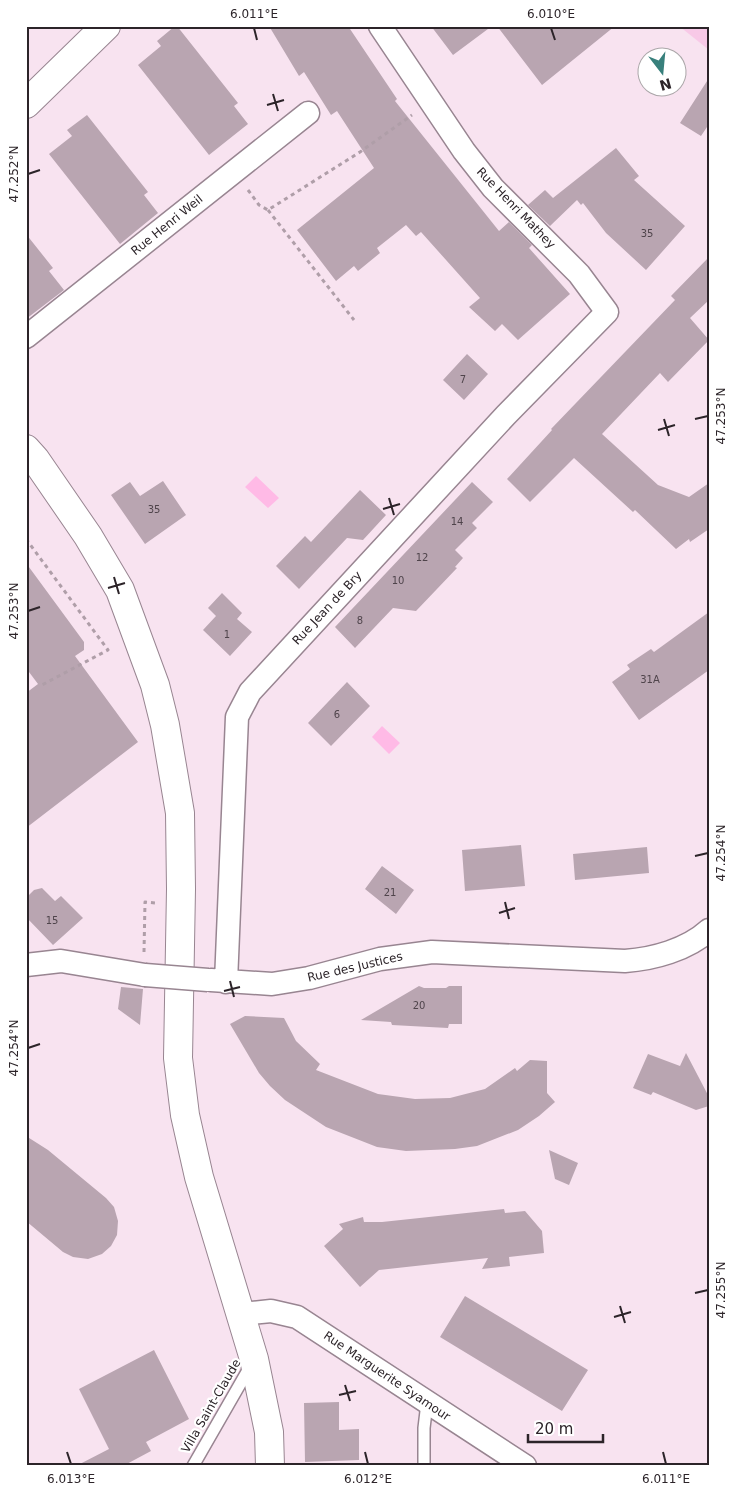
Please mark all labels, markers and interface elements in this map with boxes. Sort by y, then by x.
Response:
text: 6.011°E [230,7,278,21]
text: 6.010°E [527,7,575,21]
north arrow [638,48,688,98]
text: N [658,75,673,94]
text: 47.252°N [7,146,21,202]
street label: Rue Henri Mathey [474,165,558,251]
street label: Rue Henri Weil [128,192,206,258]
house number: 35 [641,228,653,239]
house number: 7 [460,374,466,385]
text: 47.253°N [714,388,728,444]
house number: 35 [148,504,160,515]
house number: 14 [451,516,463,527]
house number: 12 [416,552,428,563]
street label: Rue Jean de Bry [289,568,365,648]
house number: 10 [392,575,404,586]
text: 47.253°N [7,583,21,639]
house number: 8 [357,615,363,626]
house number: 1 [224,629,230,640]
house number: 31A [640,674,660,685]
house number: 6 [334,709,340,720]
text: 47.254°N [714,825,728,881]
house number: 21 [384,887,396,898]
house number: 15 [46,915,58,926]
street label: Rue des Justices [306,949,404,985]
house number: 20 [413,1000,425,1011]
text: 47.254°N [7,1020,21,1076]
text: 47.255°N [714,1262,728,1318]
street label: Rue Marguerite Syamour [321,1328,453,1424]
street label: Villa Saint-Claude [179,1357,243,1455]
scale bar [528,1412,602,1444]
text: 20 m [535,1420,573,1438]
text: 6.013°E [47,1472,95,1486]
text: 6.012°E [344,1472,392,1486]
text: 6.011°E [642,1472,690,1486]

